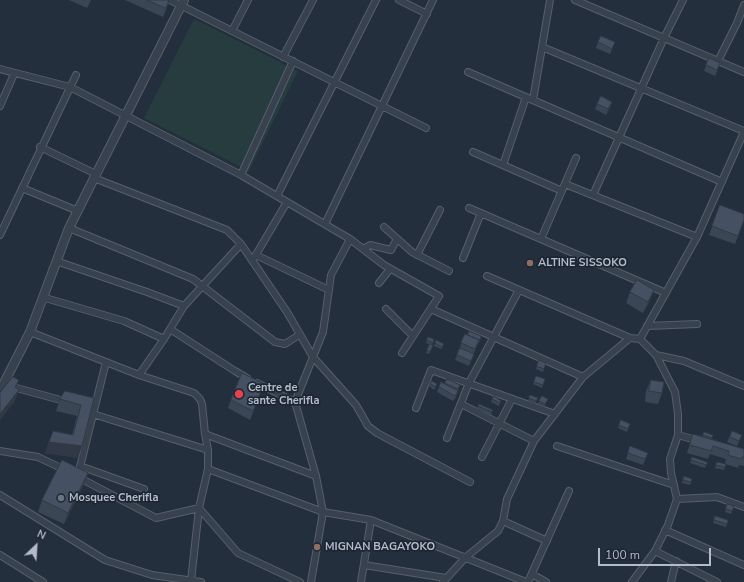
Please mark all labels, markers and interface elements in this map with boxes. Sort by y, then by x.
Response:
place label: ALTINE SISSOKO [538,256,627,270]
marker: ALTINE SISSOKO [525,258,535,268]
place label: Centre de sante Cherifla [248,381,319,407]
marker: Centre de sante Cherifla [233,388,245,400]
place label: Mosquee Cherifla [69,491,159,505]
marker: Mosquee Cherifla [56,493,66,503]
north arrow [16,526,56,566]
text: N [34,526,48,543]
place label: MIGNAN BAGAYOKO [325,540,435,554]
scale bar [600,540,713,566]
marker: MIGNAN BAGAYOKO [312,542,322,552]
text: 100 m [605,547,640,563]

